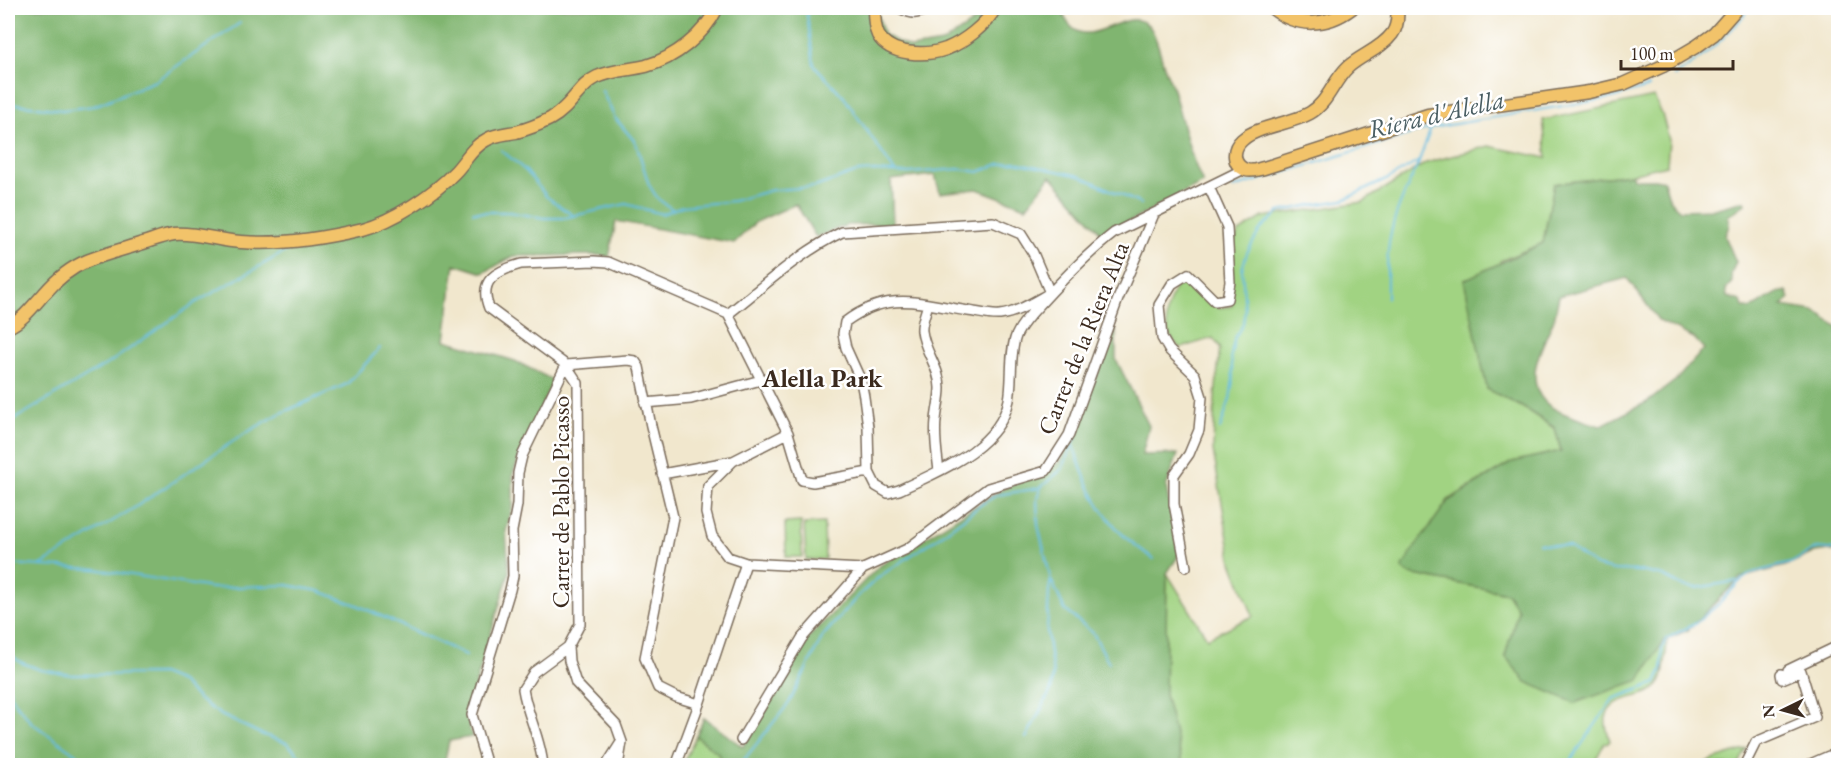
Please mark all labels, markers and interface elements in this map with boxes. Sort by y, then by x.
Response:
scale bar [1621,33,1734,71]
text: 100 m [1630,42,1674,65]
water label: Riera d'Alella [1364,82,1508,146]
street label: Carrer de la Riera Alta [1030,237,1136,439]
district label: Alella Park [761,361,883,395]
street label: Carrer de Pablo Picasso [545,396,576,608]
north arrow [1753,680,1813,740]
text: N [1758,704,1780,719]

